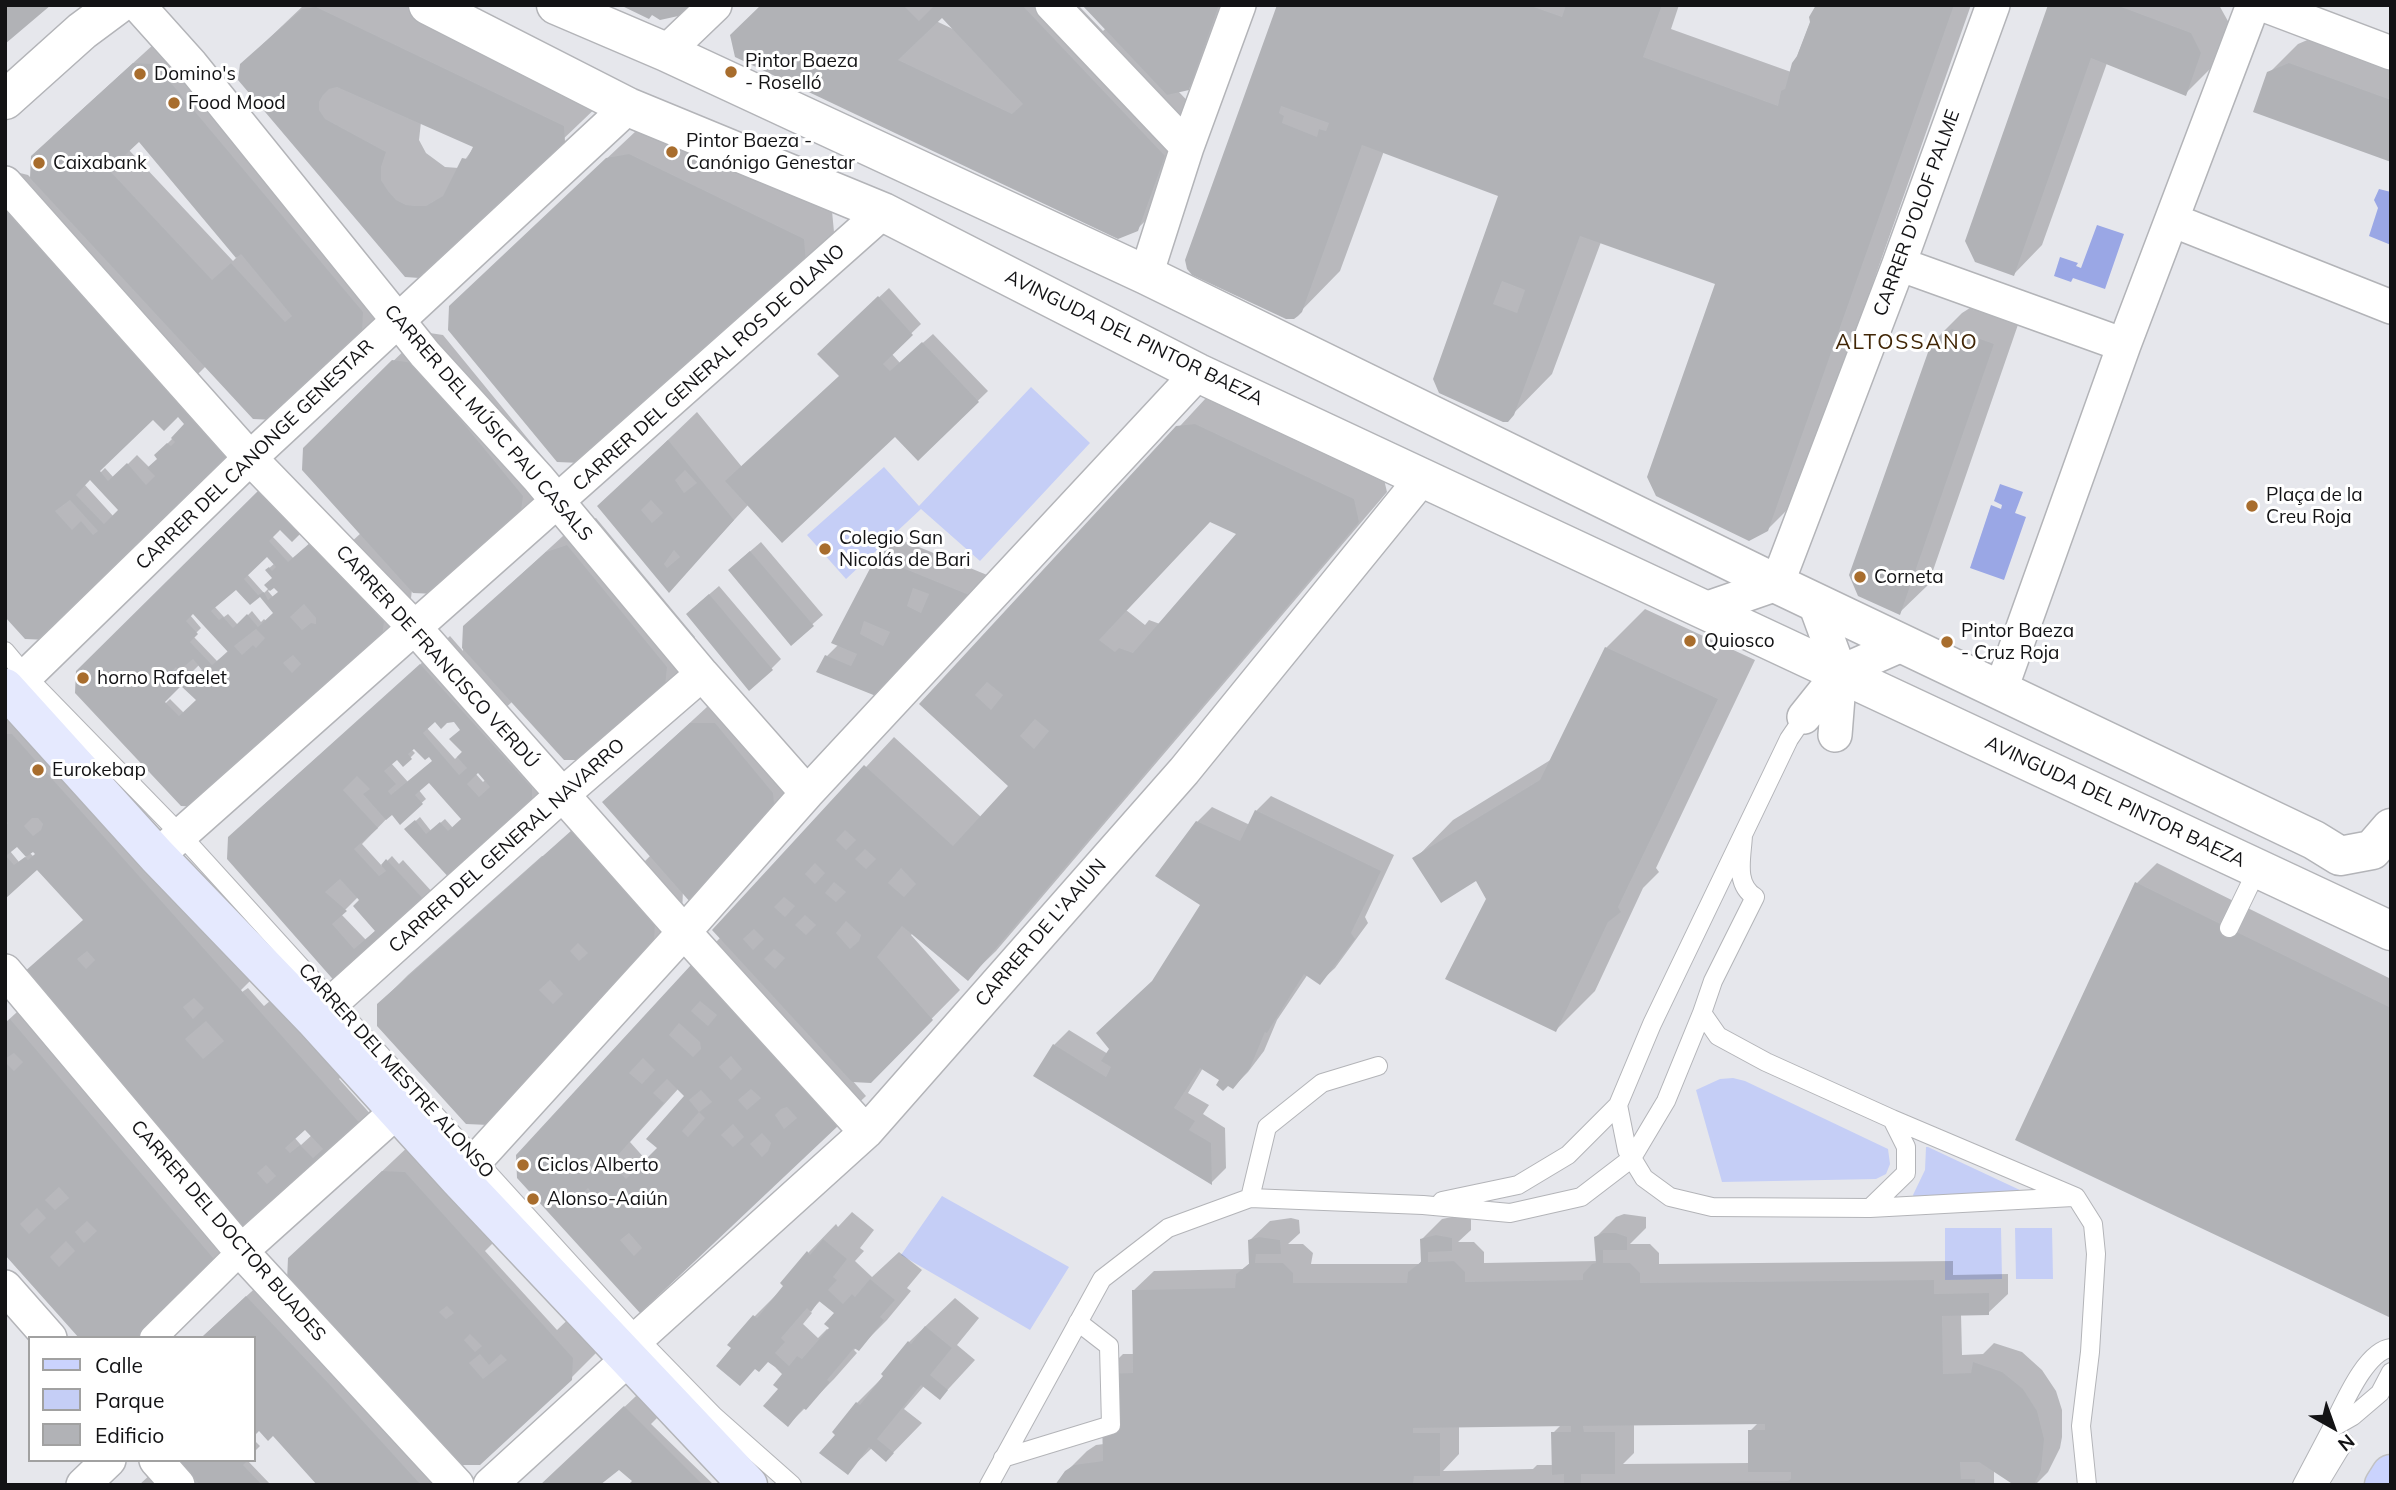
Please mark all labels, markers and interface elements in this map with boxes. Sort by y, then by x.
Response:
place label: Pintor Baeza - Roselló [745,50,858,94]
place label: Domino's [154,63,236,85]
marker: Pintor Baeza - Roselló [723,64,739,80]
marker: Domino's [132,66,148,82]
place label: Food Mood [188,92,286,114]
marker: Food Mood [166,95,182,111]
street label: CARRER D'OLOF PALME [1869,107,1965,319]
place label: Pintor Baeza - Canónigo Genestar [686,130,855,174]
marker: Pintor Baeza - Canónigo Genestar [664,144,680,160]
place label: Caixabank [53,152,147,174]
marker: Caixabank [31,155,47,171]
street label: CARRER DEL GENERAL ROS DE OLANO [568,240,850,496]
street label: AVINGUDA DEL PINTOR BAEZA [1001,265,1267,411]
street label: CARRER DEL MÚSIC PAU CASALS [379,300,597,546]
district label: ALTOSSANO [1836,330,1978,356]
street label: CARRER DEL CANONGE GENESTAR [131,335,379,575]
place label: Plaça de la Creu Roja [2266,484,2363,528]
marker: Plaça de la Creu Roja [2244,498,2260,514]
place label: Colegio San Nicolás de Bari [839,527,971,571]
street label: CARRER DE FRANCISCO VERDÚ [331,541,543,773]
marker: Colegio San Nicolás de Bari [817,541,833,557]
place label: Corneta [1874,566,1944,588]
marker: Corneta [1852,569,1868,585]
place label: Pintor Baeza - Cruz Roja [1961,620,2074,664]
place label: Quiosco [1704,630,1774,652]
marker: Quiosco [1682,633,1698,649]
marker: Pintor Baeza - Cruz Roja [1939,634,1955,650]
place label: horno Rafaelet [97,667,227,689]
marker: horno Rafaelet [75,670,91,686]
street label: AVINGUDA DEL PINTOR BAEZA [1981,732,2249,872]
street label: CARRER DEL GENERAL NAVARRO [384,734,630,958]
place label: Eurokebap [52,759,146,781]
marker: Eurokebap [30,762,46,778]
street label: CARRER DE L'AAIUN [971,855,1111,1011]
street label: CARRER DEL MESTRE ALONSO [293,959,499,1183]
street label: CARRER DEL DOCTOR BUADES [126,1116,330,1346]
place label: Ciclos Alberto [537,1154,659,1176]
marker: Ciclos Alberto [515,1157,531,1173]
place label: Alonso-Aaiún [547,1188,668,1210]
marker: Alonso-Aaiún [525,1191,541,1207]
legend [28,1336,256,1462]
text: Calle [95,1352,143,1378]
text: Parque [95,1387,164,1413]
north arrow [2298,1392,2368,1462]
text: Edificio [95,1422,164,1448]
text: N [2333,1429,2360,1457]

